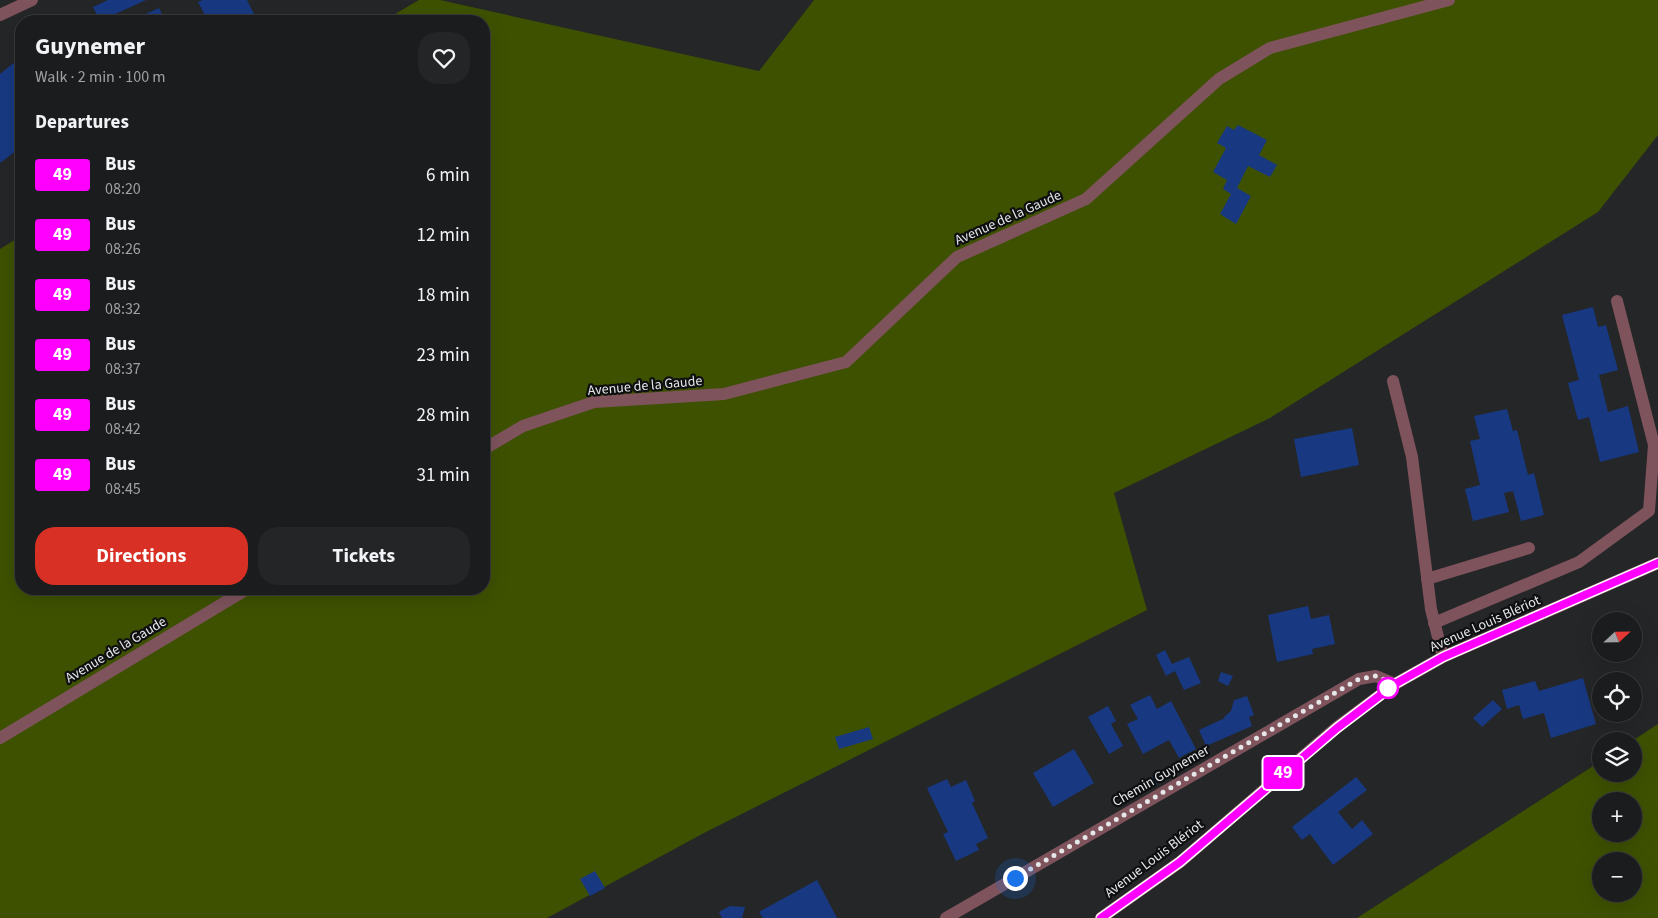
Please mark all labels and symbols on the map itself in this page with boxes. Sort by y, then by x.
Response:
street label: Avenue de la Gaude [951,185,1065,251]
street label: Avenue de la Gaude [587,371,703,401]
street label: Avenue Louis Blériot [1427,591,1544,657]
street label: Avenue de la Gaude [62,612,170,688]
north arrow [1592,612,1642,662]
unlabelled marker [1377,677,1399,699]
street label: Chemin Guynemer [1109,740,1213,812]
line badge: 49 [1260,757,1306,789]
street label: Avenue Louis Blériot [1100,815,1208,903]
your location [1003,866,1028,891]

